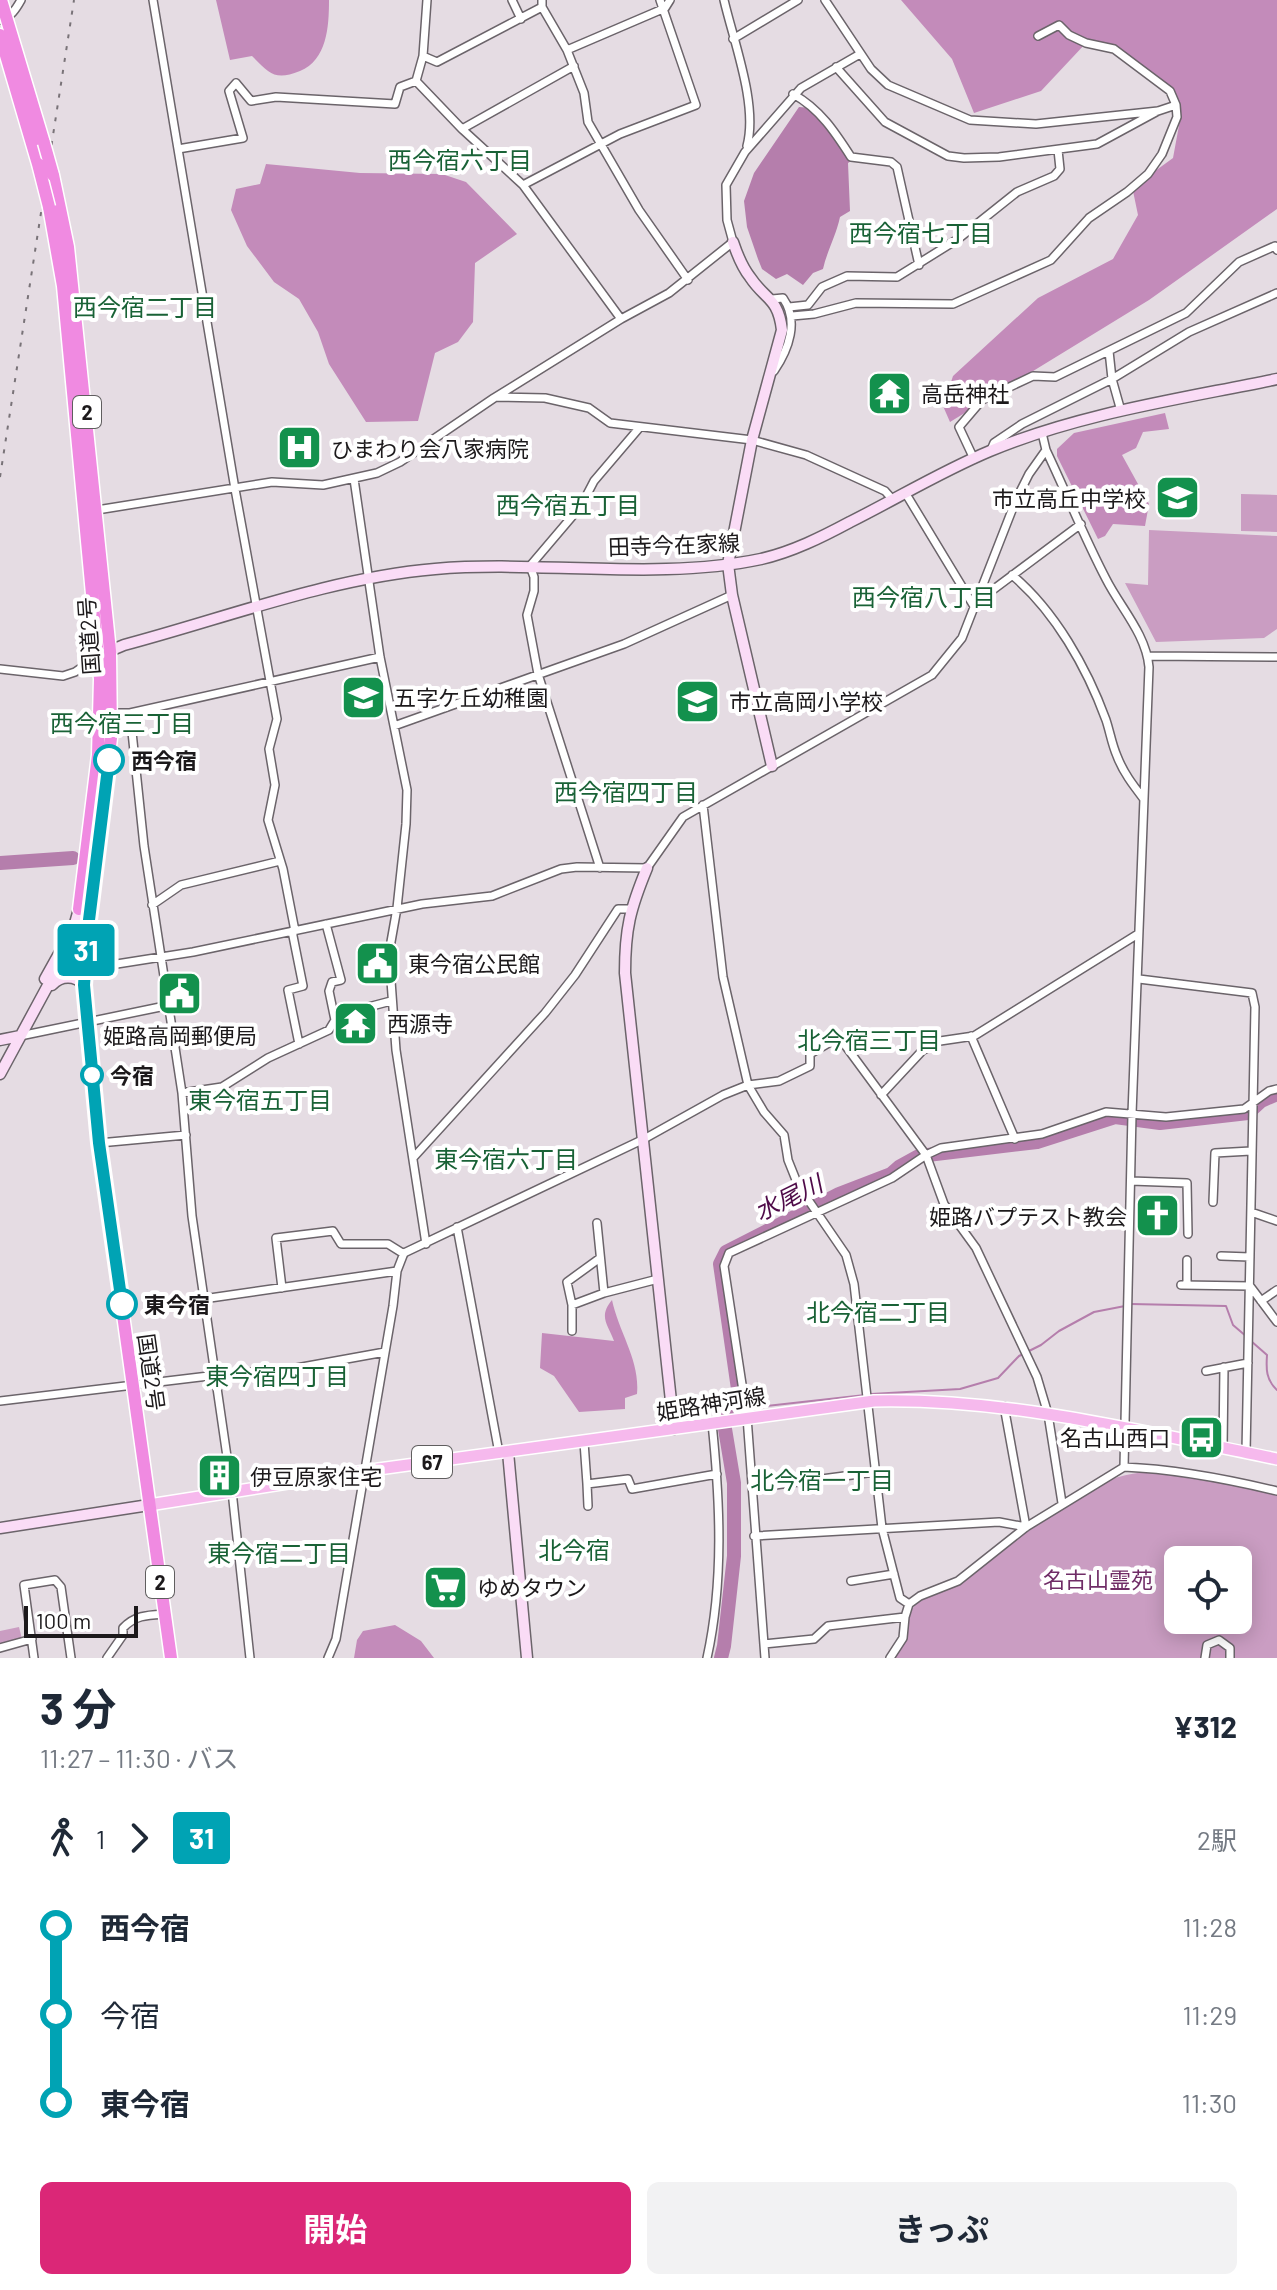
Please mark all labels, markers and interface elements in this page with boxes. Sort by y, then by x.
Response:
district label: 西今宿六丁目 [388,145,532,174]
district label: 西今宿七丁目 [849,218,993,247]
district label: 西今宿二丁目 [73,292,217,321]
temple icon: 高岳神社 [866,369,914,417]
place label: 高岳神社 [921,380,1009,406]
road number: 2 [73,396,101,428]
hospital icon: ひまわり会八家病院 [276,424,324,472]
place label: ひまわり会八家病院 [331,435,529,461]
school or university icon: 市立高丘中学校 [1153,474,1201,522]
place label: 市立高丘中学校 [992,485,1146,511]
district label: 西今宿五丁目 [496,490,640,519]
street label: 田寺今在家線 [608,529,740,559]
district label: 西今宿八丁目 [852,582,996,611]
street label: 国道2号 [72,596,104,676]
school or university icon: 五字ケ丘幼稚園 [339,673,387,721]
school or university icon: 市立高岡小学校 [674,677,722,725]
place label: 五字ケ丘幼稚園 [394,684,548,710]
place label: 市立高岡小学校 [729,688,883,714]
district label: 西今宿三丁目 [50,708,194,737]
marker: 西今宿 [94,745,124,775]
place label: 西今宿 [131,747,197,773]
district label: 西今宿四丁目 [554,777,698,806]
line badge: 31 [50,924,122,976]
text: 31 [74,933,98,967]
public building icon: 東今宿公民館 [353,939,401,987]
place label: 東今宿公民館 [408,950,540,976]
public building icon: 姫路高岡郵便局 [156,970,204,1018]
temple icon: 西源寺 [332,999,380,1047]
place label: 西源寺 [387,1010,453,1036]
place label: 姫路高岡郵便局 [103,1022,257,1048]
district label: 北今宿三丁目 [797,1025,941,1054]
place label: 今宿 [110,1062,154,1088]
marker: 今宿 [81,1064,103,1086]
district label: 東今宿五丁目 [188,1085,332,1114]
district label: 東今宿六丁目 [434,1144,578,1173]
water label: 水尾川 [749,1167,829,1226]
church icon: 姫路バプテスト教会 [1134,1192,1182,1240]
place label: 姫路バプテスト教会 [929,1203,1127,1229]
marker: 東今宿 [107,1289,137,1319]
place label: 東今宿 [144,1291,210,1317]
district label: 北今宿二丁目 [806,1297,950,1326]
street label: 国道2号 [134,1332,170,1412]
district label: 東今宿四丁目 [205,1361,349,1390]
street label: 姫路神河線 [655,1382,767,1424]
bus stop icon: 名古山西口 [1177,1413,1225,1461]
place label: 名古山西口 [1060,1424,1170,1450]
road number: 67 [412,1446,452,1478]
building icon: 伊豆原家住宅 [195,1452,243,1500]
place label: 伊豆原家住宅 [250,1463,382,1489]
district label: 北今宿一丁目 [750,1465,894,1494]
district label: 北今宿 [538,1535,610,1564]
district label: 東今宿二丁目 [207,1538,351,1567]
map controls [1164,1546,1252,1634]
button: locate [1164,1546,1252,1634]
supermarket icon: ゆめタウン [422,1563,470,1611]
road number: 2 [146,1566,174,1598]
park label: 名古山霊苑 [1043,1566,1153,1592]
place label: ゆめタウン [477,1574,587,1600]
scale bar [24,1602,138,1638]
text: 100 m [36,1607,91,1633]
text: 3 分 [40,1681,117,1734]
text: ¥312 [1173,1708,1237,1744]
text: 11:27 – 11:30 · バス [40,1742,238,1773]
icon: walk [40,1816,84,1860]
icon: forward [117,1816,161,1860]
text: 31 [189,1821,214,1855]
text: 1 [96,1823,105,1854]
text: 2駅 [1197,1824,1237,1855]
text: 西今宿 [100,1909,190,1945]
text: 11:28 [1182,1911,1237,1942]
text: 今宿 [100,1997,160,2033]
text: 11:29 [1182,1999,1237,2030]
text: 東今宿 [100,2085,190,2121]
text: 11:30 [1182,2087,1237,2118]
button: 開始 [40,2182,631,2274]
button: きっぷ [647,2182,1237,2274]

